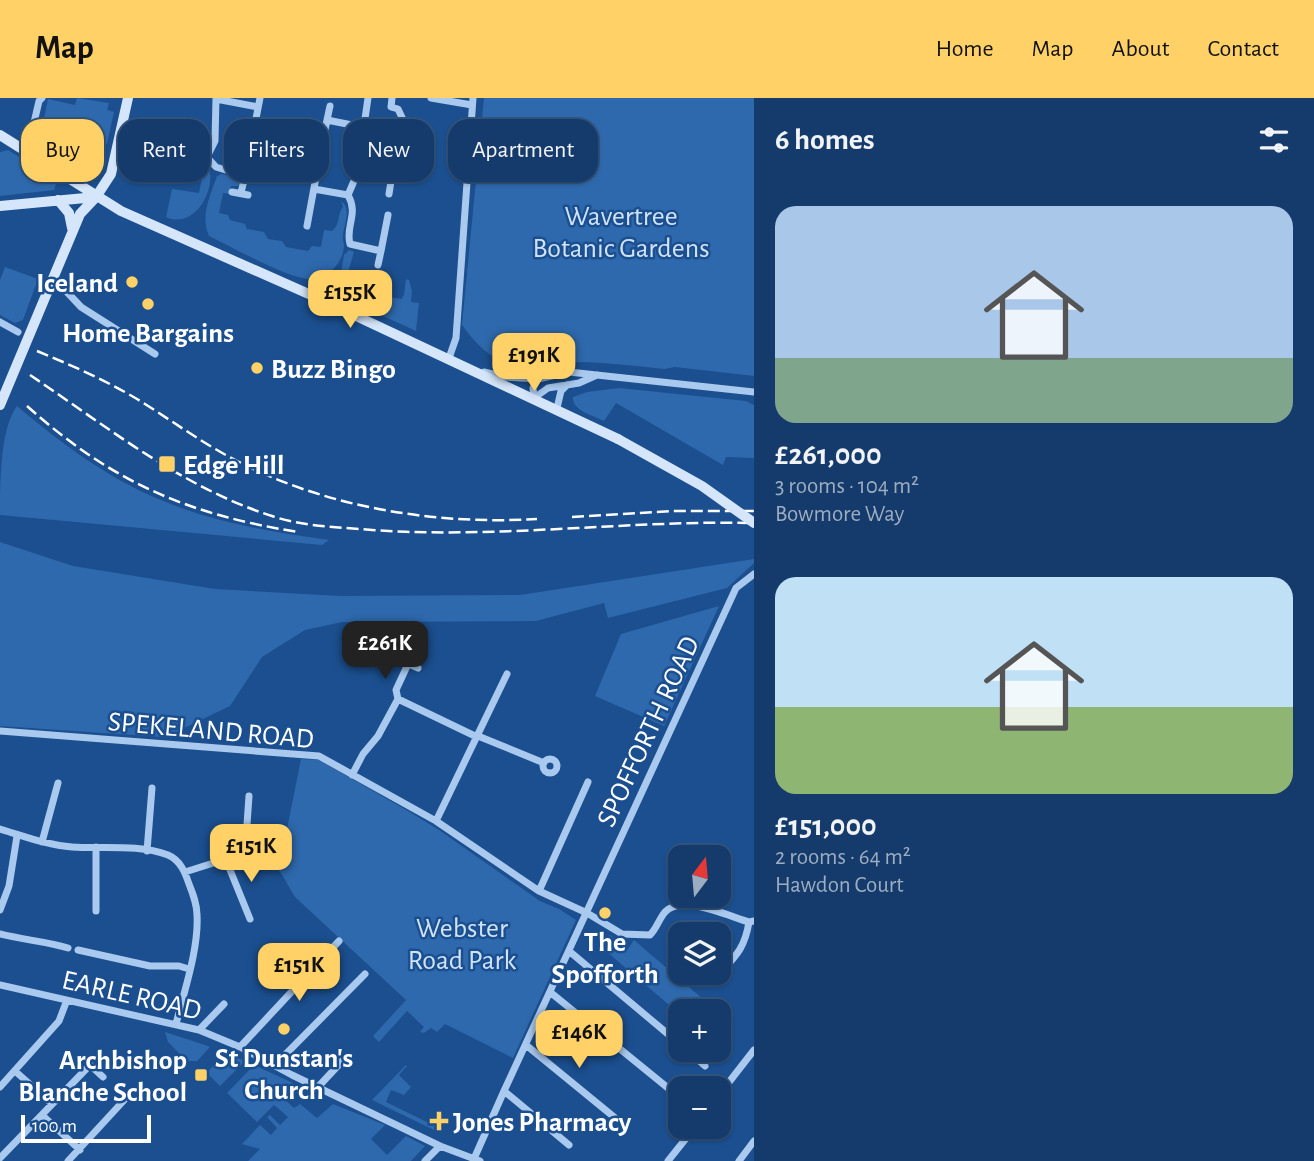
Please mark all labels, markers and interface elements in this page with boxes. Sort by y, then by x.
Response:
text: Map [35,32,94,65]
text: Home [936,37,994,61]
text: Map [1032,37,1074,61]
text: About [1112,37,1169,61]
text: Contact [1207,37,1279,61]
chip: Buy [21,119,104,182]
chip: Rent [118,119,210,182]
chip: Filters [224,119,329,182]
chip: New [343,119,434,182]
chip: Apartment [448,119,598,182]
icon: filters [1255,121,1293,159]
text: 6 homes [775,125,875,155]
park label: Wavertree Botanic Gardens [532,203,710,263]
icon: home [971,252,1097,378]
place label: Iceland [36,270,118,298]
pin: £155K [301,271,399,330]
marker: Iceland [124,274,140,290]
text: £155K [324,281,376,304]
marker: Home Bargains [140,296,156,312]
place label: Home Bargains [62,320,234,348]
pin: £191K [485,334,583,393]
text: £191K [508,344,560,367]
place label: Buzz Bingo [271,356,396,384]
marker: Buzz Bingo [249,360,265,376]
text: £261,000 [775,440,882,470]
place label: Edge Hill [183,452,284,480]
marker: Edge Hill [157,454,177,474]
text: 3 rooms · 104 m² [775,475,919,498]
text: Bowmore Way [775,503,904,526]
pin: £261K [336,622,434,681]
icon: home [971,623,1097,749]
text: £261K [358,632,412,655]
street label: SPOFFORTH ROAD [592,632,705,831]
street label: SPEKELAND ROAD [107,708,315,754]
text: £151,000 [775,811,877,841]
pin: £151K [202,824,300,884]
text: £151K [226,835,276,858]
north arrow [668,845,732,908]
map controls [668,845,731,1139]
text: 2 rooms · 64 m² [775,846,911,869]
text: Hawdon Court [775,874,903,897]
marker: The Spofforth [597,905,613,921]
park label: Webster Road Park [408,915,517,975]
button: layers [668,922,731,985]
place label: The Spofforth [551,929,659,989]
pin: £151K [250,944,348,1003]
text: £151K [274,954,324,977]
street label: EARLE ROAD [59,966,204,1026]
button: + [668,999,731,1062]
pin: £146K [530,1010,628,1070]
marker: St Dunstan's Church [276,1021,292,1037]
text: £146K [552,1021,606,1044]
place label: St Dunstan's Church [215,1045,353,1105]
place label: Archbishop Blanche School [18,1047,187,1107]
marker: Archbishop Blanche School [193,1067,209,1083]
button: − [668,1076,731,1139]
place label: Jones Pharmacy [453,1109,632,1137]
scale bar [21,1112,150,1144]
marker: Jones Pharmacy [431,1113,447,1129]
text: 100 m [32,1117,77,1136]

